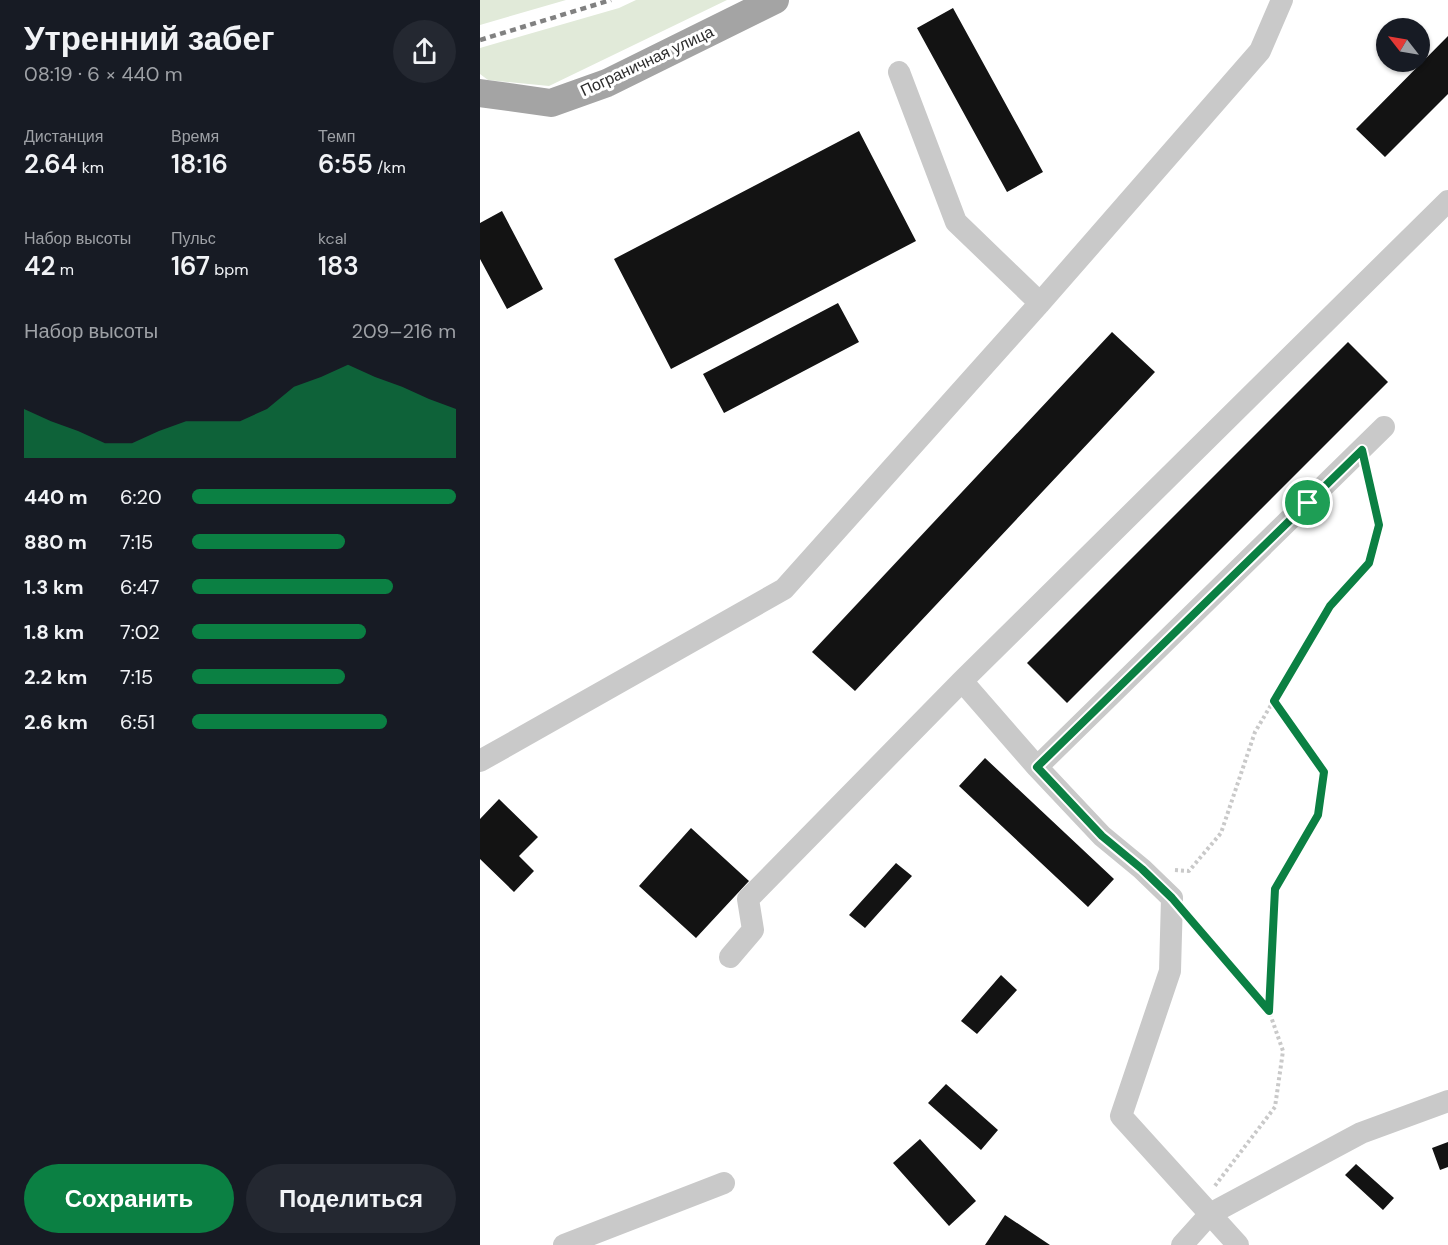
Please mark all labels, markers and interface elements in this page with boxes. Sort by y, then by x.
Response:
text: Утренний забег [24,17,275,60]
north arrow [1376,18,1430,72]
map controls [1376,18,1430,72]
button: share [393,20,456,83]
street label: Пограничная улица [577,21,717,101]
text: 08:19 · 6 × 440 m [24,61,183,87]
text: Дистанция [24,126,103,147]
text: Время [171,126,219,147]
text: Темп [318,126,355,147]
text: 2.64 [24,147,77,181]
text: 18:16 [171,147,228,181]
text: 6:55 [318,147,373,181]
text: km [77,157,104,178]
text: /km [373,157,406,178]
text: Набор высоты [24,228,131,249]
text: Пульс [171,228,216,249]
text: kcal [318,228,347,249]
text: 42 [24,249,56,283]
text: 167 [171,249,210,283]
text: 183 [318,249,359,283]
text: m [56,259,74,280]
text: bpm [210,259,249,280]
text: Набор высоты [24,318,158,344]
text: 209–216 m [352,318,456,344]
pin [1282,477,1333,528]
text: 440 m [24,484,88,510]
text: 6:20 [120,484,162,510]
icon: arrive [1291,486,1324,519]
text: 880 m [24,529,87,555]
text: 7:15 [120,529,153,555]
text: 1.3 km [24,574,83,600]
text: 6:47 [120,574,159,600]
text: 1.8 km [24,619,84,645]
text: 7:02 [120,619,160,645]
text: 2.2 km [24,664,87,690]
text: 7:15 [120,664,153,690]
text: 2.6 km [24,709,88,735]
text: 6:51 [120,709,155,735]
button: Сохранить [24,1164,234,1233]
button: Поделиться [246,1164,456,1233]

